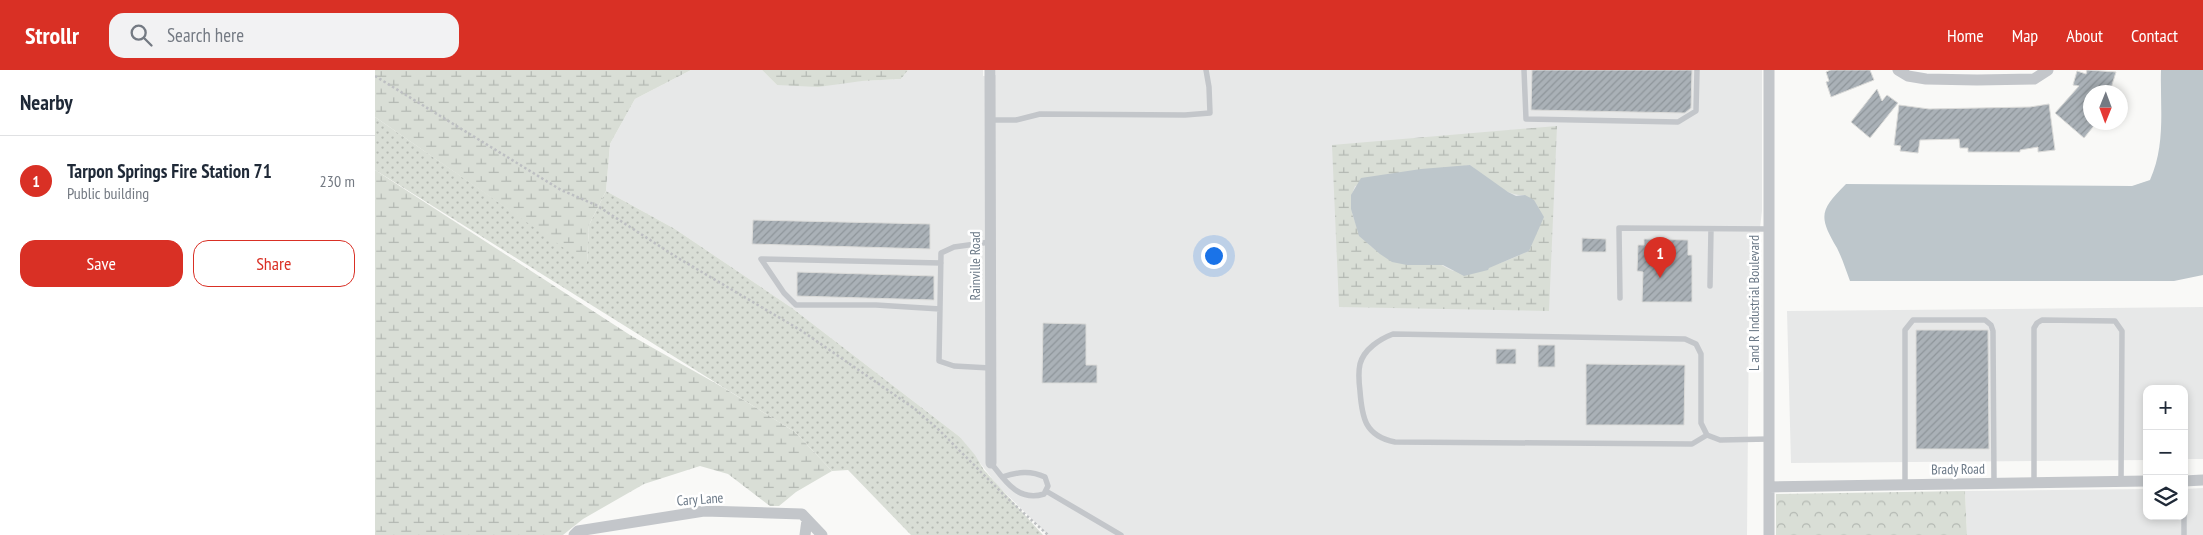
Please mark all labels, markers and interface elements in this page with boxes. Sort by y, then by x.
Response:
search box [109,13,459,58]
text: Strollr [25,20,79,51]
icon: search [127,21,155,49]
text: Search here [167,23,244,47]
text: Home [1947,24,1984,47]
text: Map [2012,24,2038,47]
text: About [2066,24,2103,47]
text: Contact [2131,24,2178,47]
north arrow [2083,85,2128,130]
text: Nearby [20,89,73,116]
text: Tarpon Springs Fire Station 71 [67,159,272,183]
text: 1 [32,171,40,191]
text: 230 m [320,171,355,191]
text: Public building [67,183,149,203]
street label: Rainville Road [966,231,984,301]
street label: L and R Industrial Boulevard [1745,235,1763,371]
pin: 1 [1644,237,1676,278]
button: Save [20,240,183,287]
button: Share [193,240,355,287]
your location [1201,243,1227,269]
map controls [2143,385,2188,520]
button: + [2143,385,2188,430]
button: − [2143,430,2188,475]
street label: Brady Road [1931,460,1985,478]
button: layers [2143,475,2188,520]
street label: Cary Lane [676,488,724,510]

